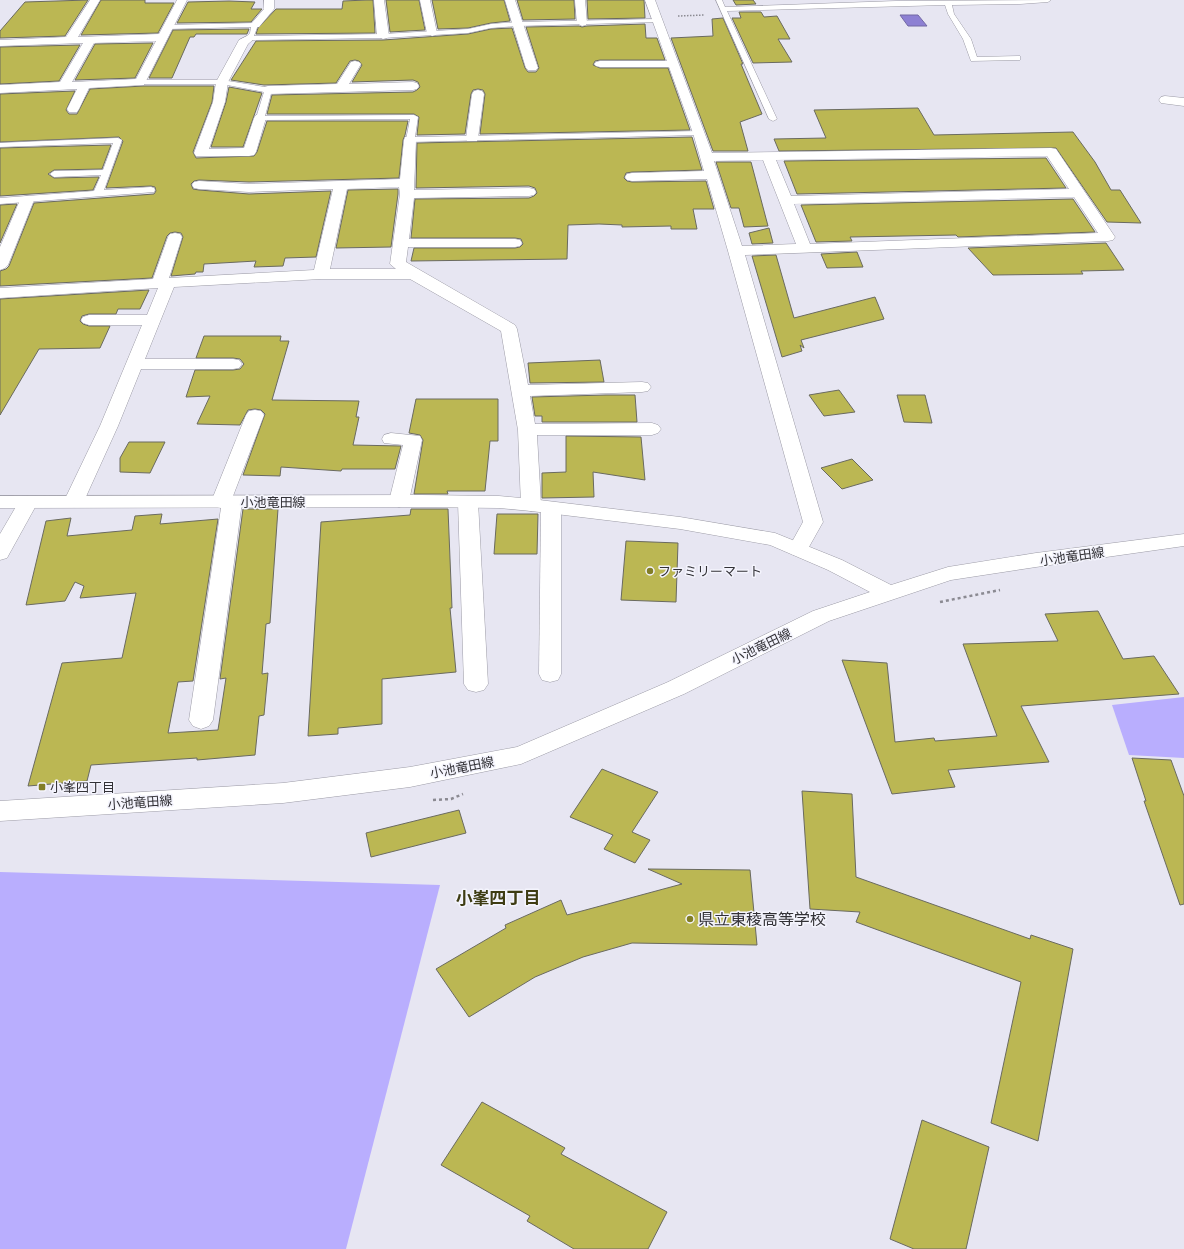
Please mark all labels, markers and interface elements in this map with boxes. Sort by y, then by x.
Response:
street label: 小池竜田線 [240,493,306,512]
street label: 小池竜田線 [1039,543,1106,570]
place label: ファミリーマート [658,562,762,581]
marker: ファミリーマート [645,566,655,576]
street label: 小池竜田線 [728,624,795,669]
street label: 小池竜田線 [428,752,496,783]
place label: 小峯四丁目 [50,778,115,797]
marker: 小峯四丁目 [37,782,47,792]
street label: 小池竜田線 [107,791,173,814]
district label: 小峯四丁目 [456,886,541,910]
place label: 県立東稜高等学校 [698,908,826,931]
marker: 県立東稜高等学校 [685,914,695,924]

